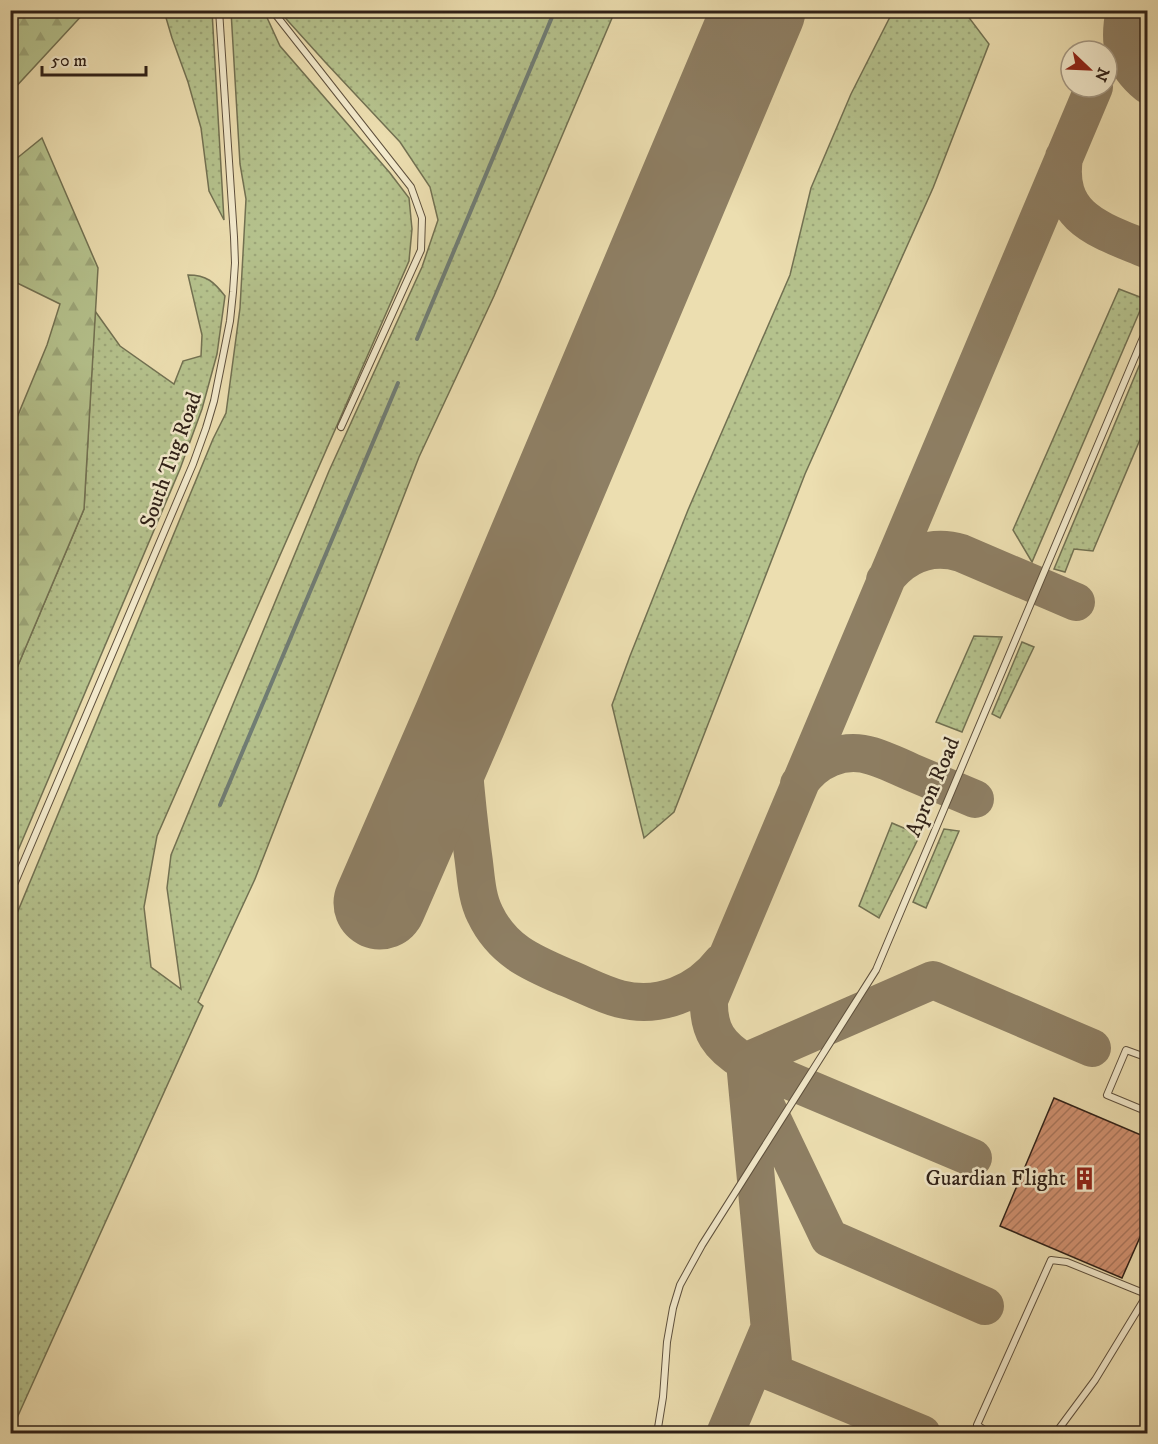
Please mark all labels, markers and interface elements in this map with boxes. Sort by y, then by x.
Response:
scale bar [42,39,146,77]
north arrow [1059,39,1119,99]
text: 50 m [51,50,87,72]
text: N [1090,65,1114,84]
street label: South Tug Road [134,388,208,532]
street label: Apron Road [900,733,966,841]
place label: Guardian Flight [925,1165,1066,1192]
building icon: Guardian Flight [1071,1165,1097,1191]

